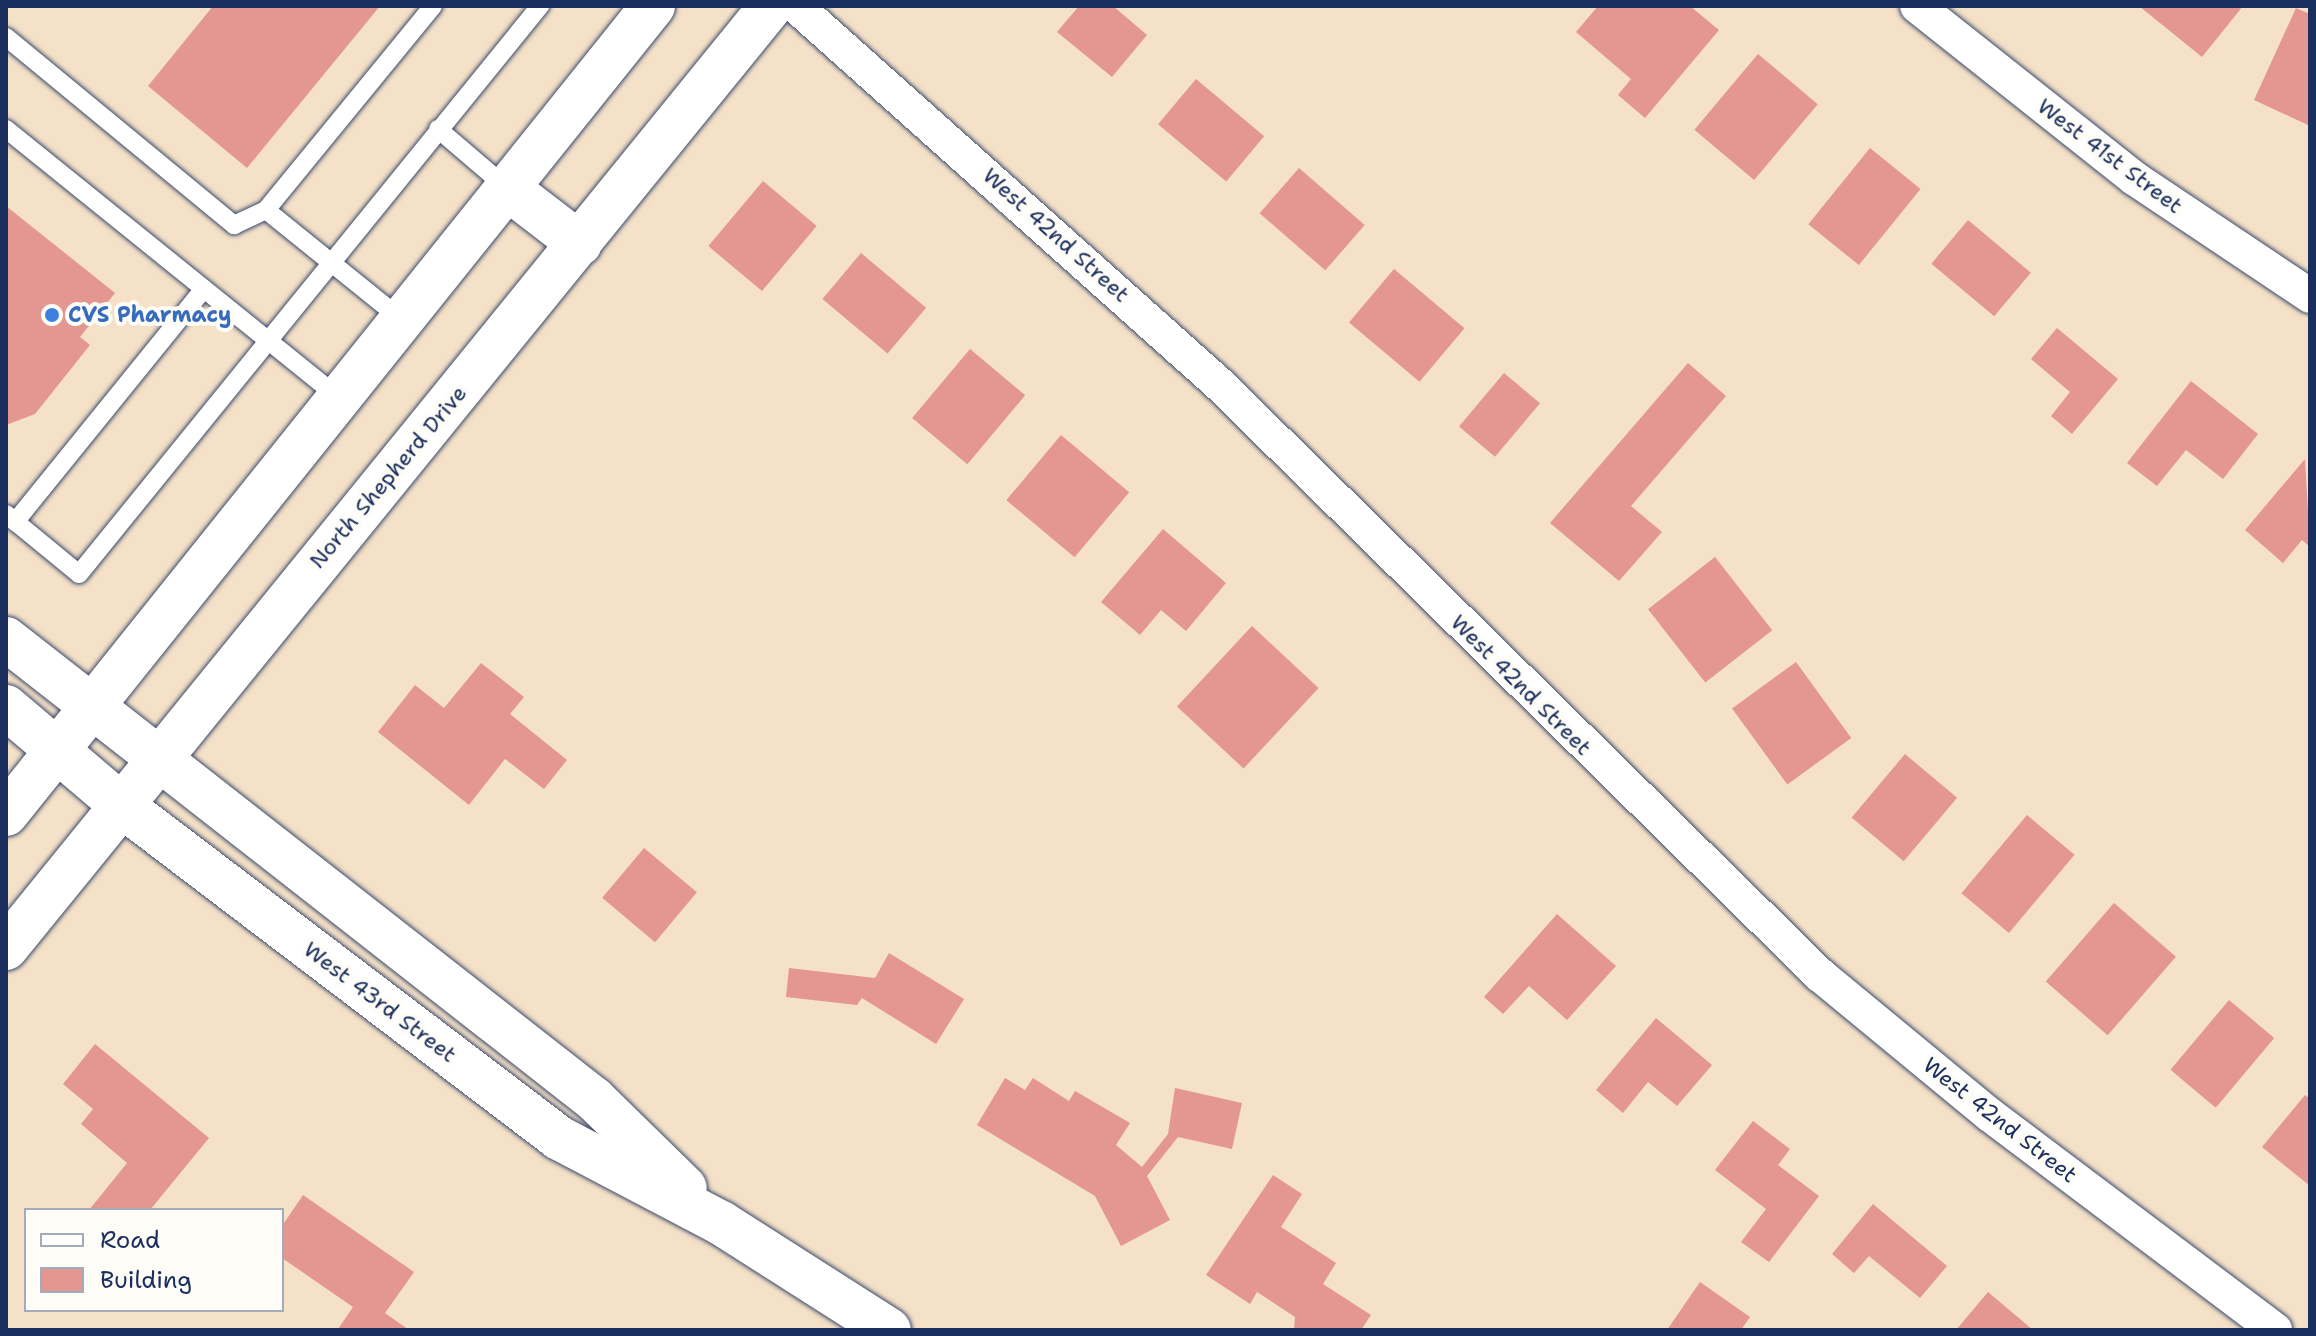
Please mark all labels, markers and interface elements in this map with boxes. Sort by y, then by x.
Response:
street label: West 41st Street [2032,93,2188,219]
street label: West 42nd Street [977,162,1135,308]
place label: CVS Pharmacy [68,302,231,328]
marker: CVS Pharmacy [43,306,61,324]
street label: North Shepherd Drive [304,380,472,574]
street label: West 42nd Street [1445,609,1597,761]
street label: West 43rd Street [298,936,462,1068]
street label: West 42nd Street [1918,1052,2082,1188]
legend [24,1208,284,1312]
text: Road [100,1224,160,1256]
text: Building [100,1264,192,1296]

